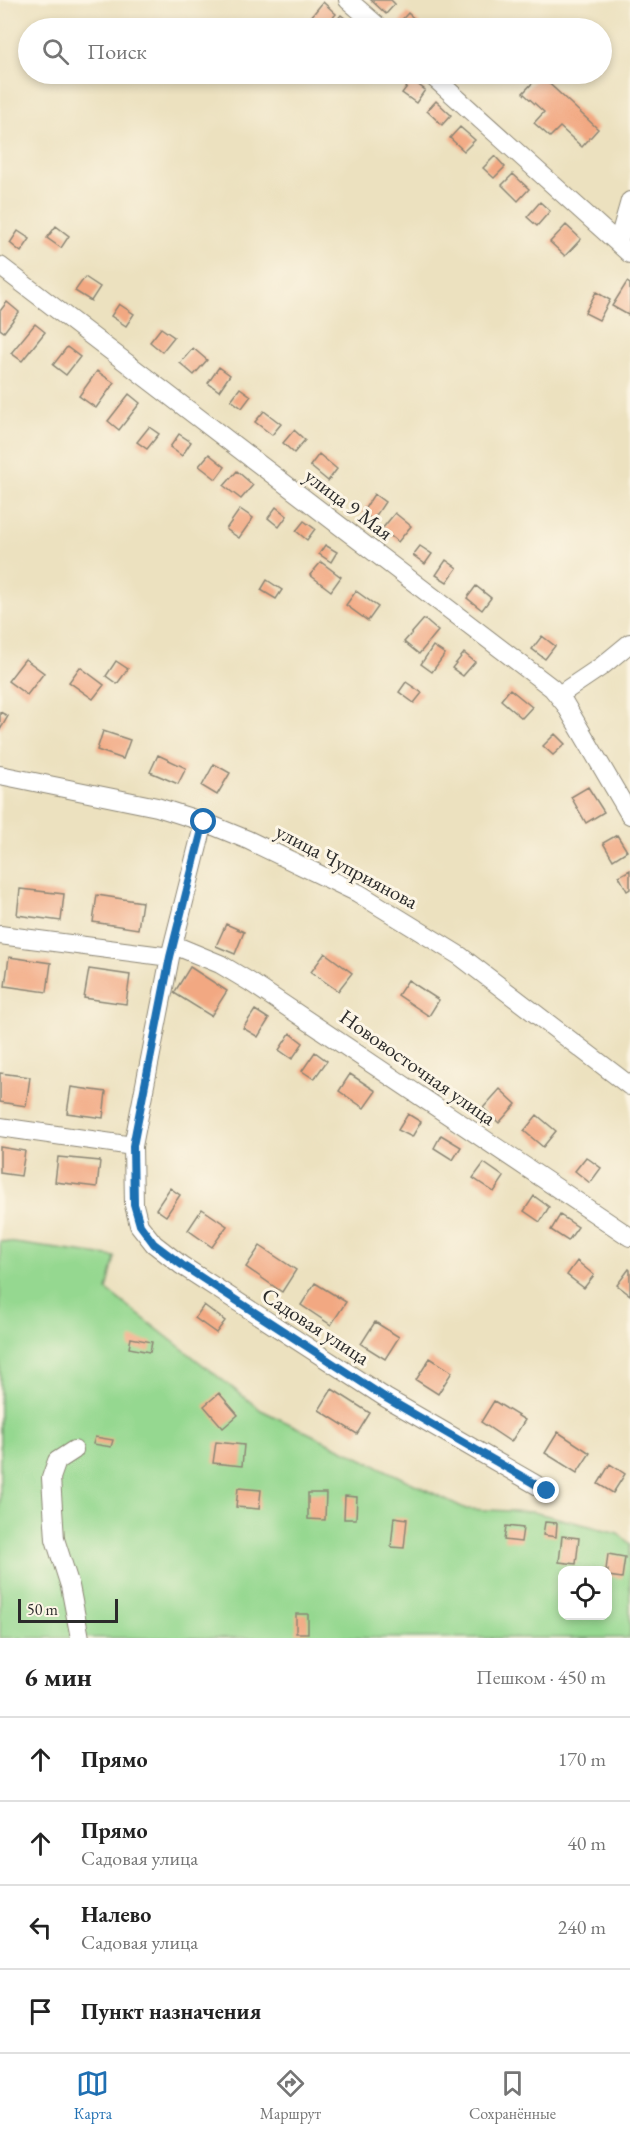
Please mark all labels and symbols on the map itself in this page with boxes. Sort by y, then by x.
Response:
street label: улица 9 Мая [299,462,399,546]
route start [190,808,216,834]
street label: улица Чуприянова [271,817,423,915]
street label: Нововосточная улица [335,1003,502,1131]
street label: Садовая улица [257,1281,376,1371]
route end [533,1477,559,1503]
scale bar [18,1596,118,1624]

